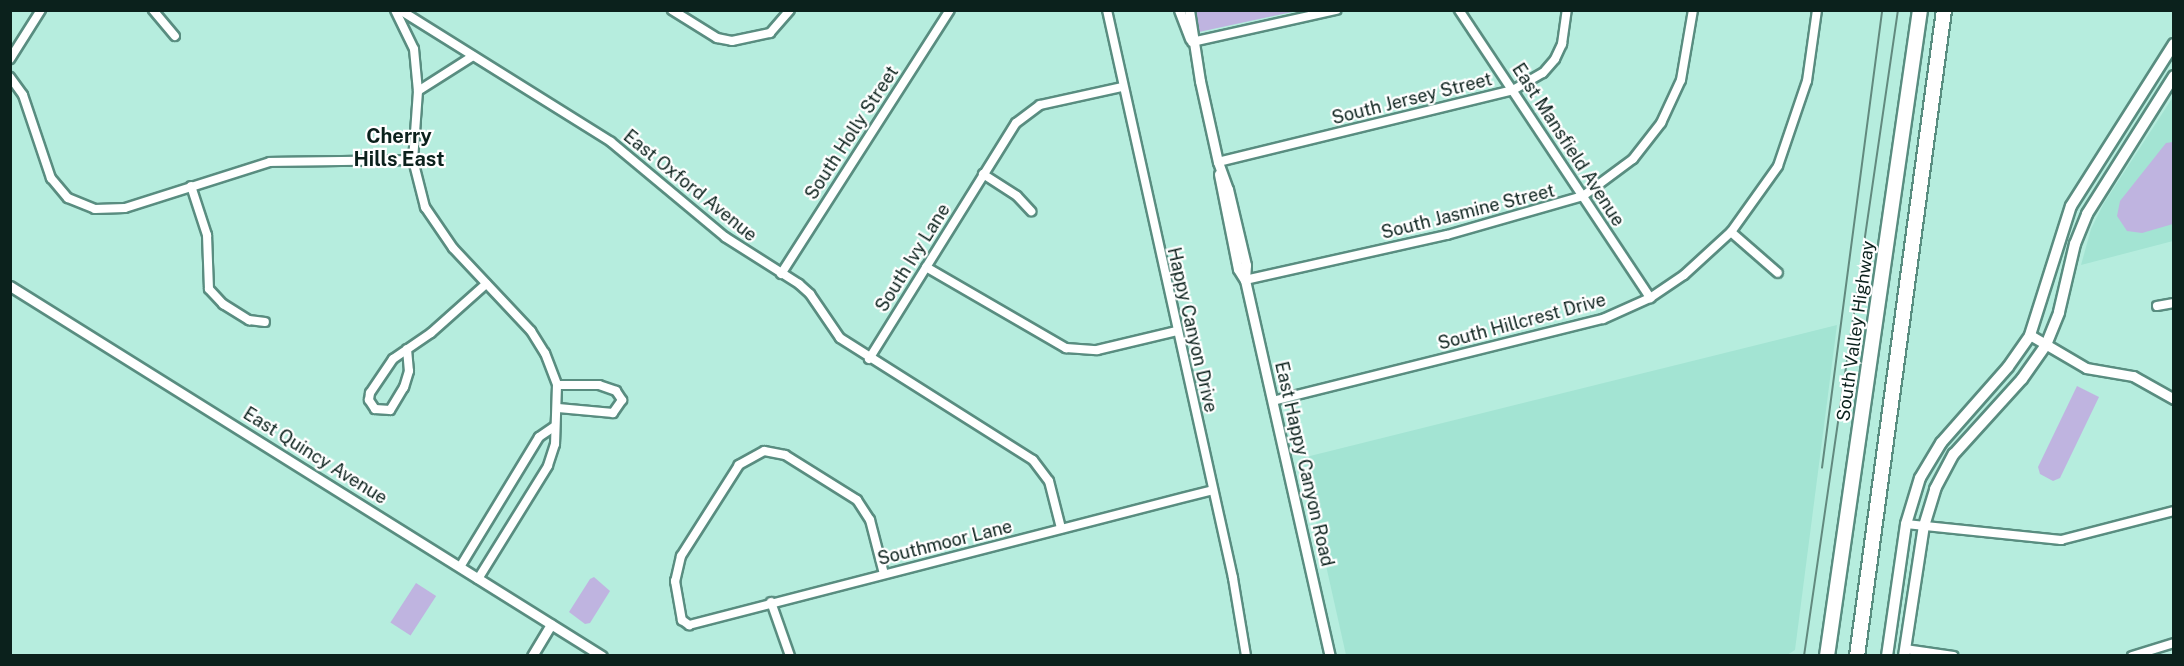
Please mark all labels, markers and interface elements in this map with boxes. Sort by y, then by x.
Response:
street label: East Mansfield Avenue [1507,59,1629,231]
street label: South Holly Street [801,62,903,204]
street label: South Jersey Street [1330,69,1494,129]
district label: Cherry Hills East [353,125,445,172]
street label: East Oxford Avenue [619,126,761,246]
street label: South Jasmine Street [1379,180,1557,244]
street label: South Ivy Lane [871,200,955,316]
street label: South Valley Highway [1833,239,1879,423]
street label: Happy Canyon Drive [1162,245,1222,415]
street label: South Hillcrest Drive [1436,289,1608,355]
street label: East Happy Canyon Road [1270,359,1338,569]
street label: East Quincy Avenue [239,403,391,509]
street label: Southmoor Lane [875,516,1015,570]

